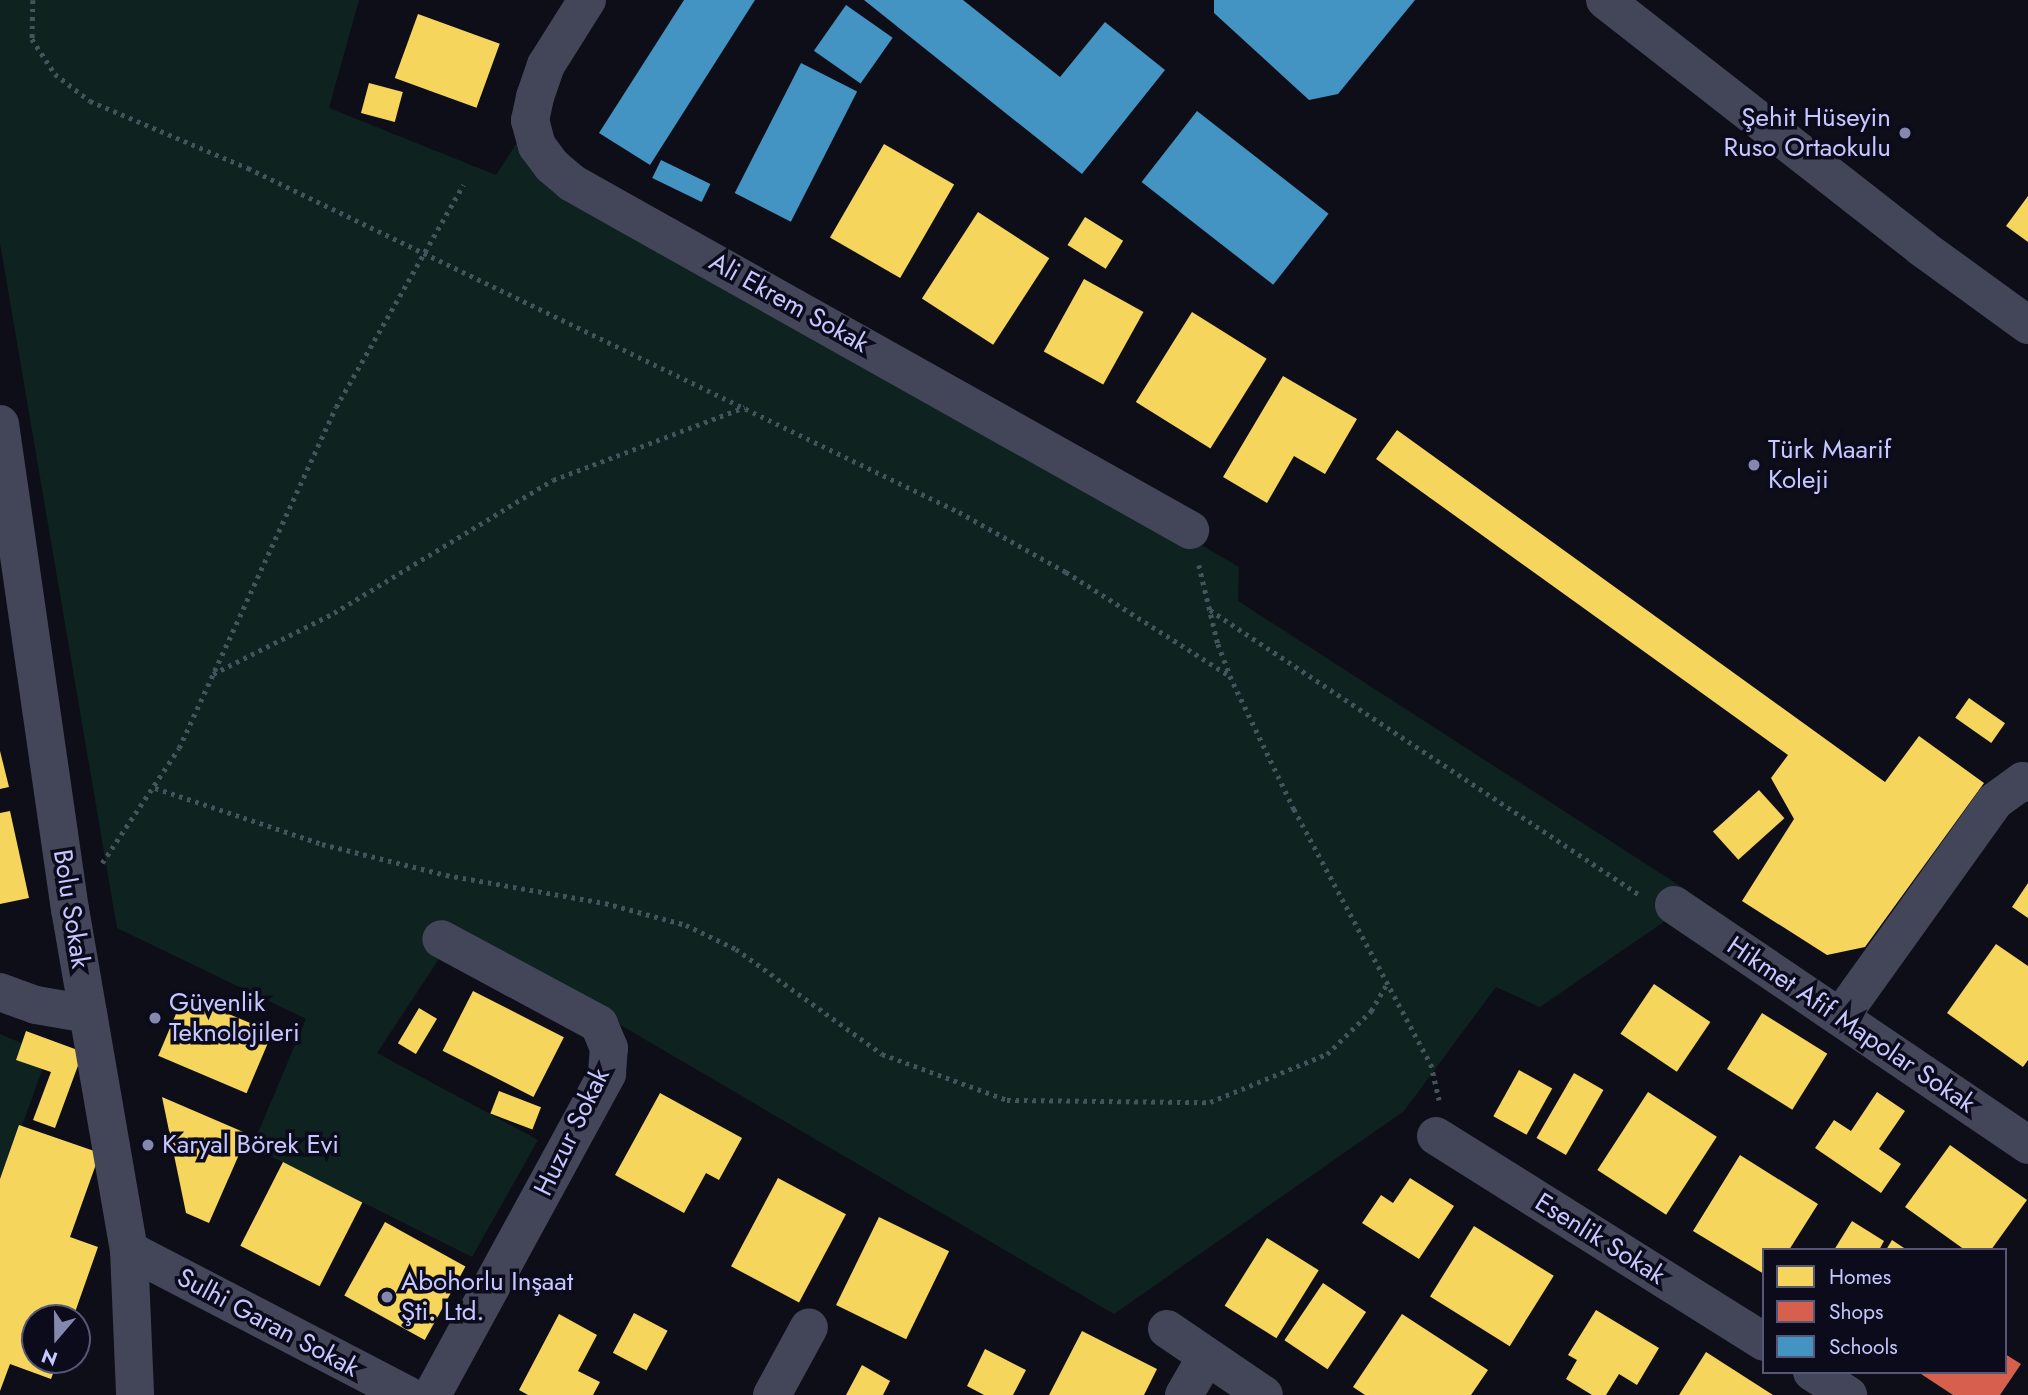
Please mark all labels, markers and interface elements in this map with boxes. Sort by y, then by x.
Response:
place label: Şehit Hüseyin Ruso Ortaokulu [1723,102,1891,164]
marker: Şehit Hüseyin Ruso Ortaokulu [1897,125,1913,141]
street label: Ali Ekrem Sokak [704,246,874,360]
place label: Türk Maarif Koleji [1768,434,1891,496]
marker: Türk Maarif Koleji [1746,457,1762,473]
street label: Bolu Sokak [46,847,96,971]
street label: Hikmet Afif Mapolar Sokak [1721,930,1981,1120]
place label: Güvenlik Teknolojileri [169,987,300,1048]
marker: Güvenlik Teknolojileri [147,1010,163,1026]
street label: Huzur Sokak [528,1063,616,1201]
place label: Karyal Börek Evi [162,1129,339,1161]
marker: Karyal Börek Evi [140,1137,156,1153]
street label: Esenlik Sokak [1529,1187,1671,1291]
legend [1762,1248,2007,1374]
street label: Sulhi Garan Sokak [172,1262,364,1384]
text: Homes [1829,1262,1891,1292]
place label: Abohorlu Inşaat Şti. Ltd. [401,1266,573,1328]
marker: Abohorlu Inşaat Şti. Ltd. [379,1289,395,1305]
text: Shops [1829,1297,1883,1327]
north arrow [21,1304,91,1374]
text: Schools [1829,1332,1898,1362]
text: N [38,1342,61,1373]

